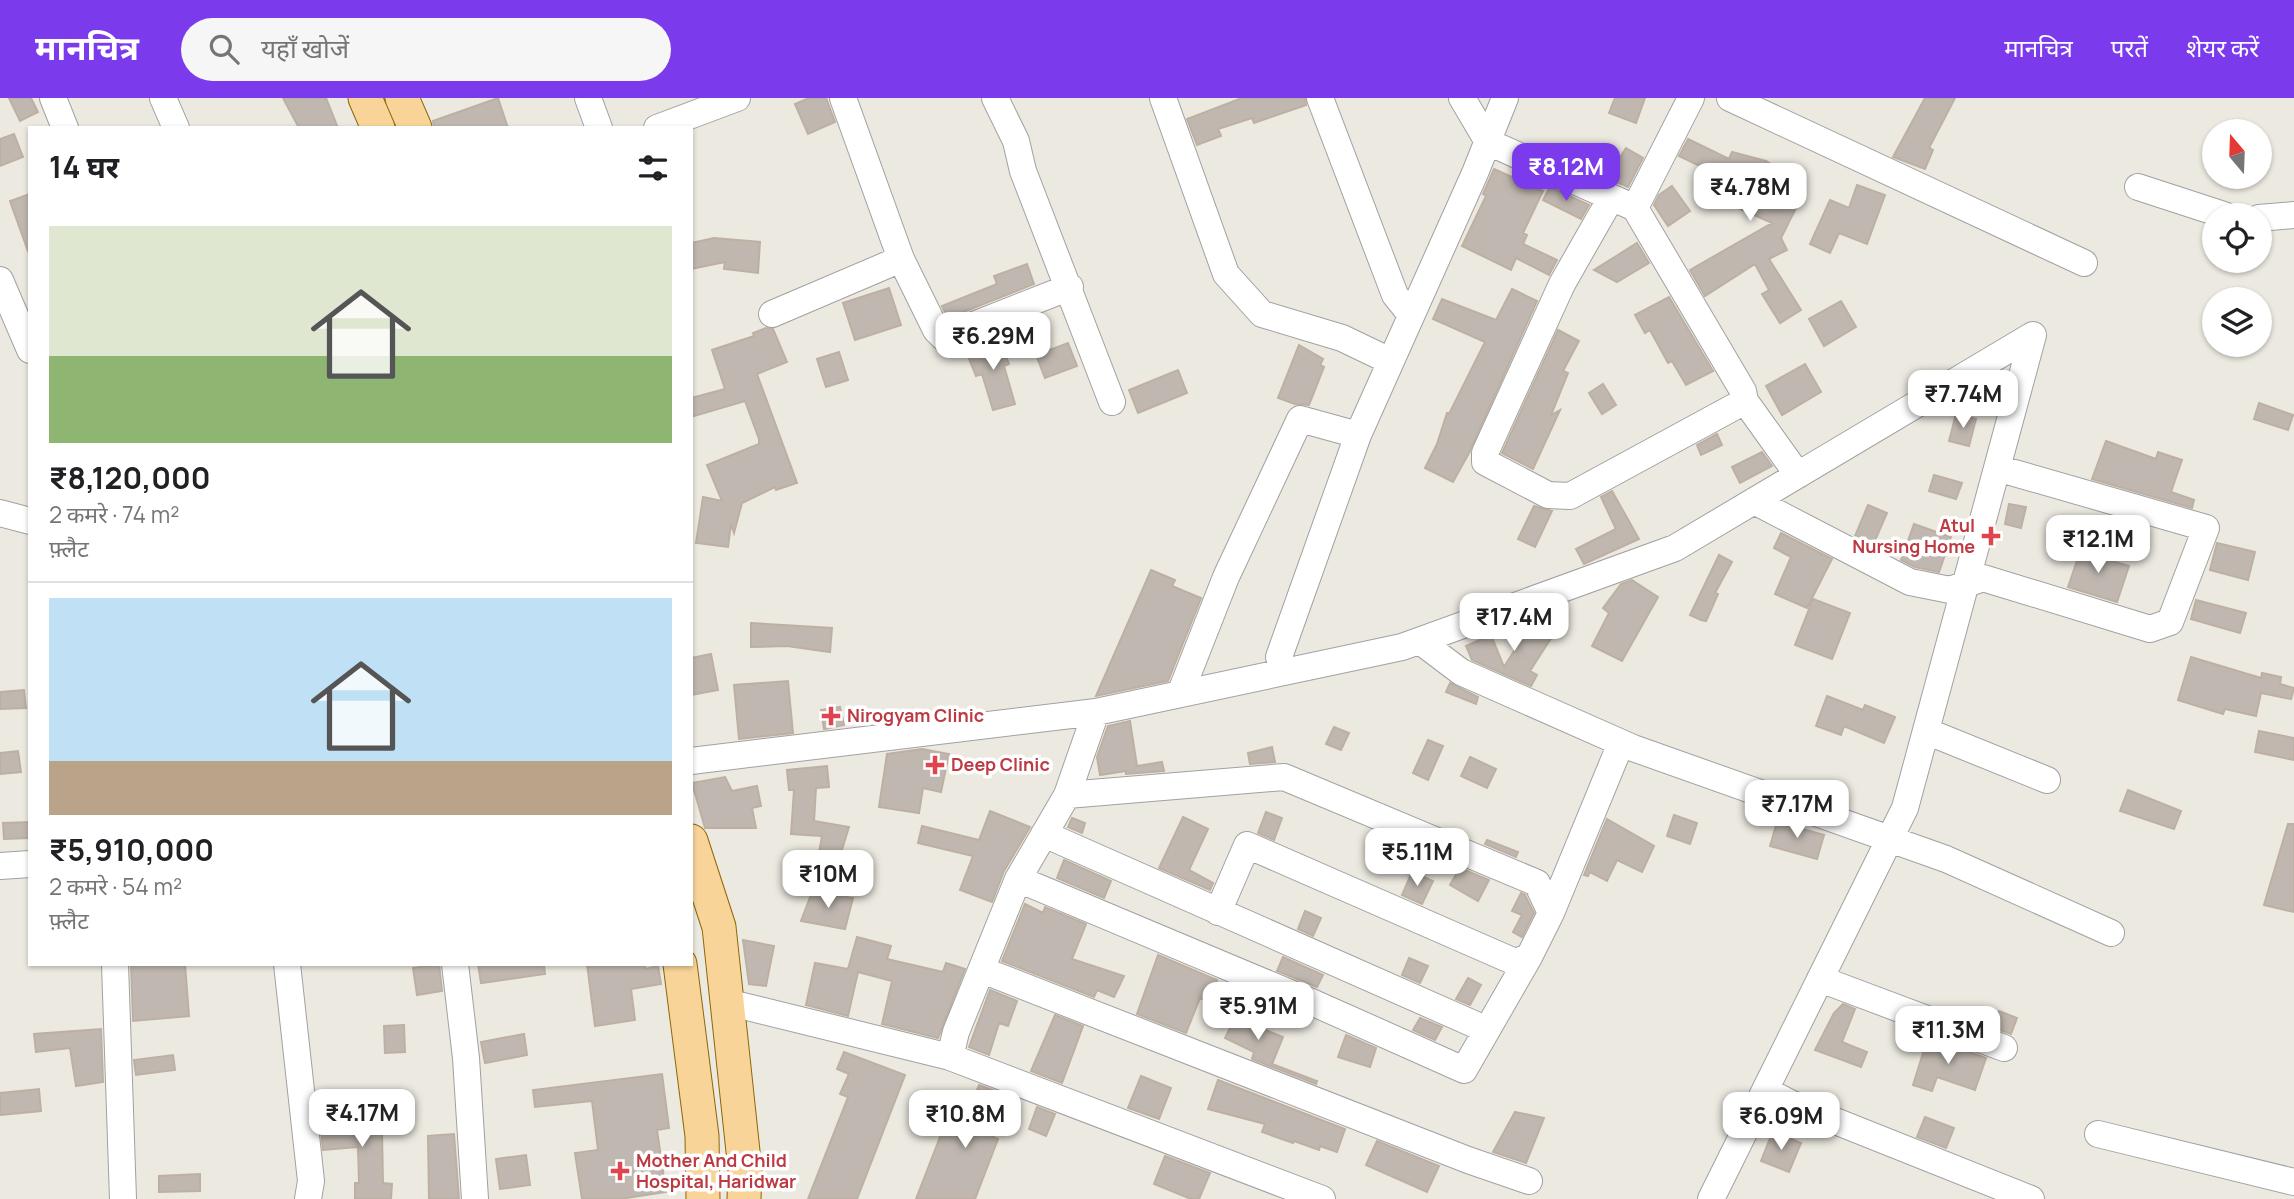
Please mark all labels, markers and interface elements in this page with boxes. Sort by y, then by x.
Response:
search box [181,18,671,81]
text: मानचित्र [35,25,139,70]
icon: search [205,30,243,68]
text: यहाँ खोजें [261,30,349,66]
text: मानचित्र [2004,31,2073,64]
text: परतें [2111,31,2148,64]
text: शेयर करें [2186,31,2259,64]
north arrow [2202,119,2272,189]
map controls [2202,119,2272,357]
pin: ₹8.12M [1509,144,1623,203]
text: 14 घर [49,146,119,187]
icon: filters [634,149,672,187]
text: ₹8.12M [1528,150,1604,182]
pin: ₹4.78M [1693,164,1807,223]
text: ₹4.78M [1710,170,1790,202]
button: locate [2202,203,2272,273]
icon: home [298,271,424,397]
button: layers [2202,287,2272,357]
pin: ₹6.29M [936,313,1050,372]
text: ₹6.29M [951,319,1035,351]
pin: ₹7.74M [1906,370,2020,430]
text: ₹7.74M [1924,377,2002,409]
text: ₹8,120,000 [49,457,211,498]
text: 2 कमरे · 74 m² [49,498,179,530]
place label: Atul Nursing Home [1852,513,1975,558]
pin: ₹12.1M [2041,516,2155,575]
text: ₹12.1M [2062,522,2134,554]
marker: Atul Nursing Home [1981,526,2001,546]
text: फ़्लैट [49,532,89,564]
pin: ₹17.4M [1457,594,1571,653]
text: ₹17.4M [1476,600,1552,632]
icon: home [298,643,424,769]
place label: Nirogyam Clinic [847,703,984,727]
marker: Nirogyam Clinic [821,706,841,726]
place label: Deep Clinic [951,752,1050,776]
marker: Deep Clinic [925,755,945,775]
pin: ₹7.17M [1740,780,1854,840]
text: ₹7.17M [1761,787,1833,819]
pin: ₹5.11M [1360,828,1474,888]
text: ₹5,910,000 [49,829,214,870]
text: ₹5.11M [1381,835,1453,867]
pin: ₹10M [787,850,869,910]
text: ₹10M [798,857,858,889]
text: 2 कमरे · 54 m² [49,870,182,902]
text: फ़्लैट [49,904,89,936]
pin: ₹5.91M [1201,982,1315,1042]
text: ₹5.91M [1219,989,1297,1021]
pin: ₹11.3M [1891,1006,2005,1066]
text: ₹11.3M [1911,1013,1985,1045]
pin: ₹4.17M [305,1090,419,1149]
pin: ₹10.8M [908,1090,1022,1150]
pin: ₹6.09M [1724,1093,1838,1152]
text: ₹4.17M [325,1096,399,1128]
text: ₹10.8M [925,1097,1005,1129]
text: ₹6.09M [1739,1099,1823,1131]
place label: Mother And Child Hospital, Haridwar [636,1148,796,1193]
marker: Mother And Child Hospital, Haridwar [610,1161,630,1181]

